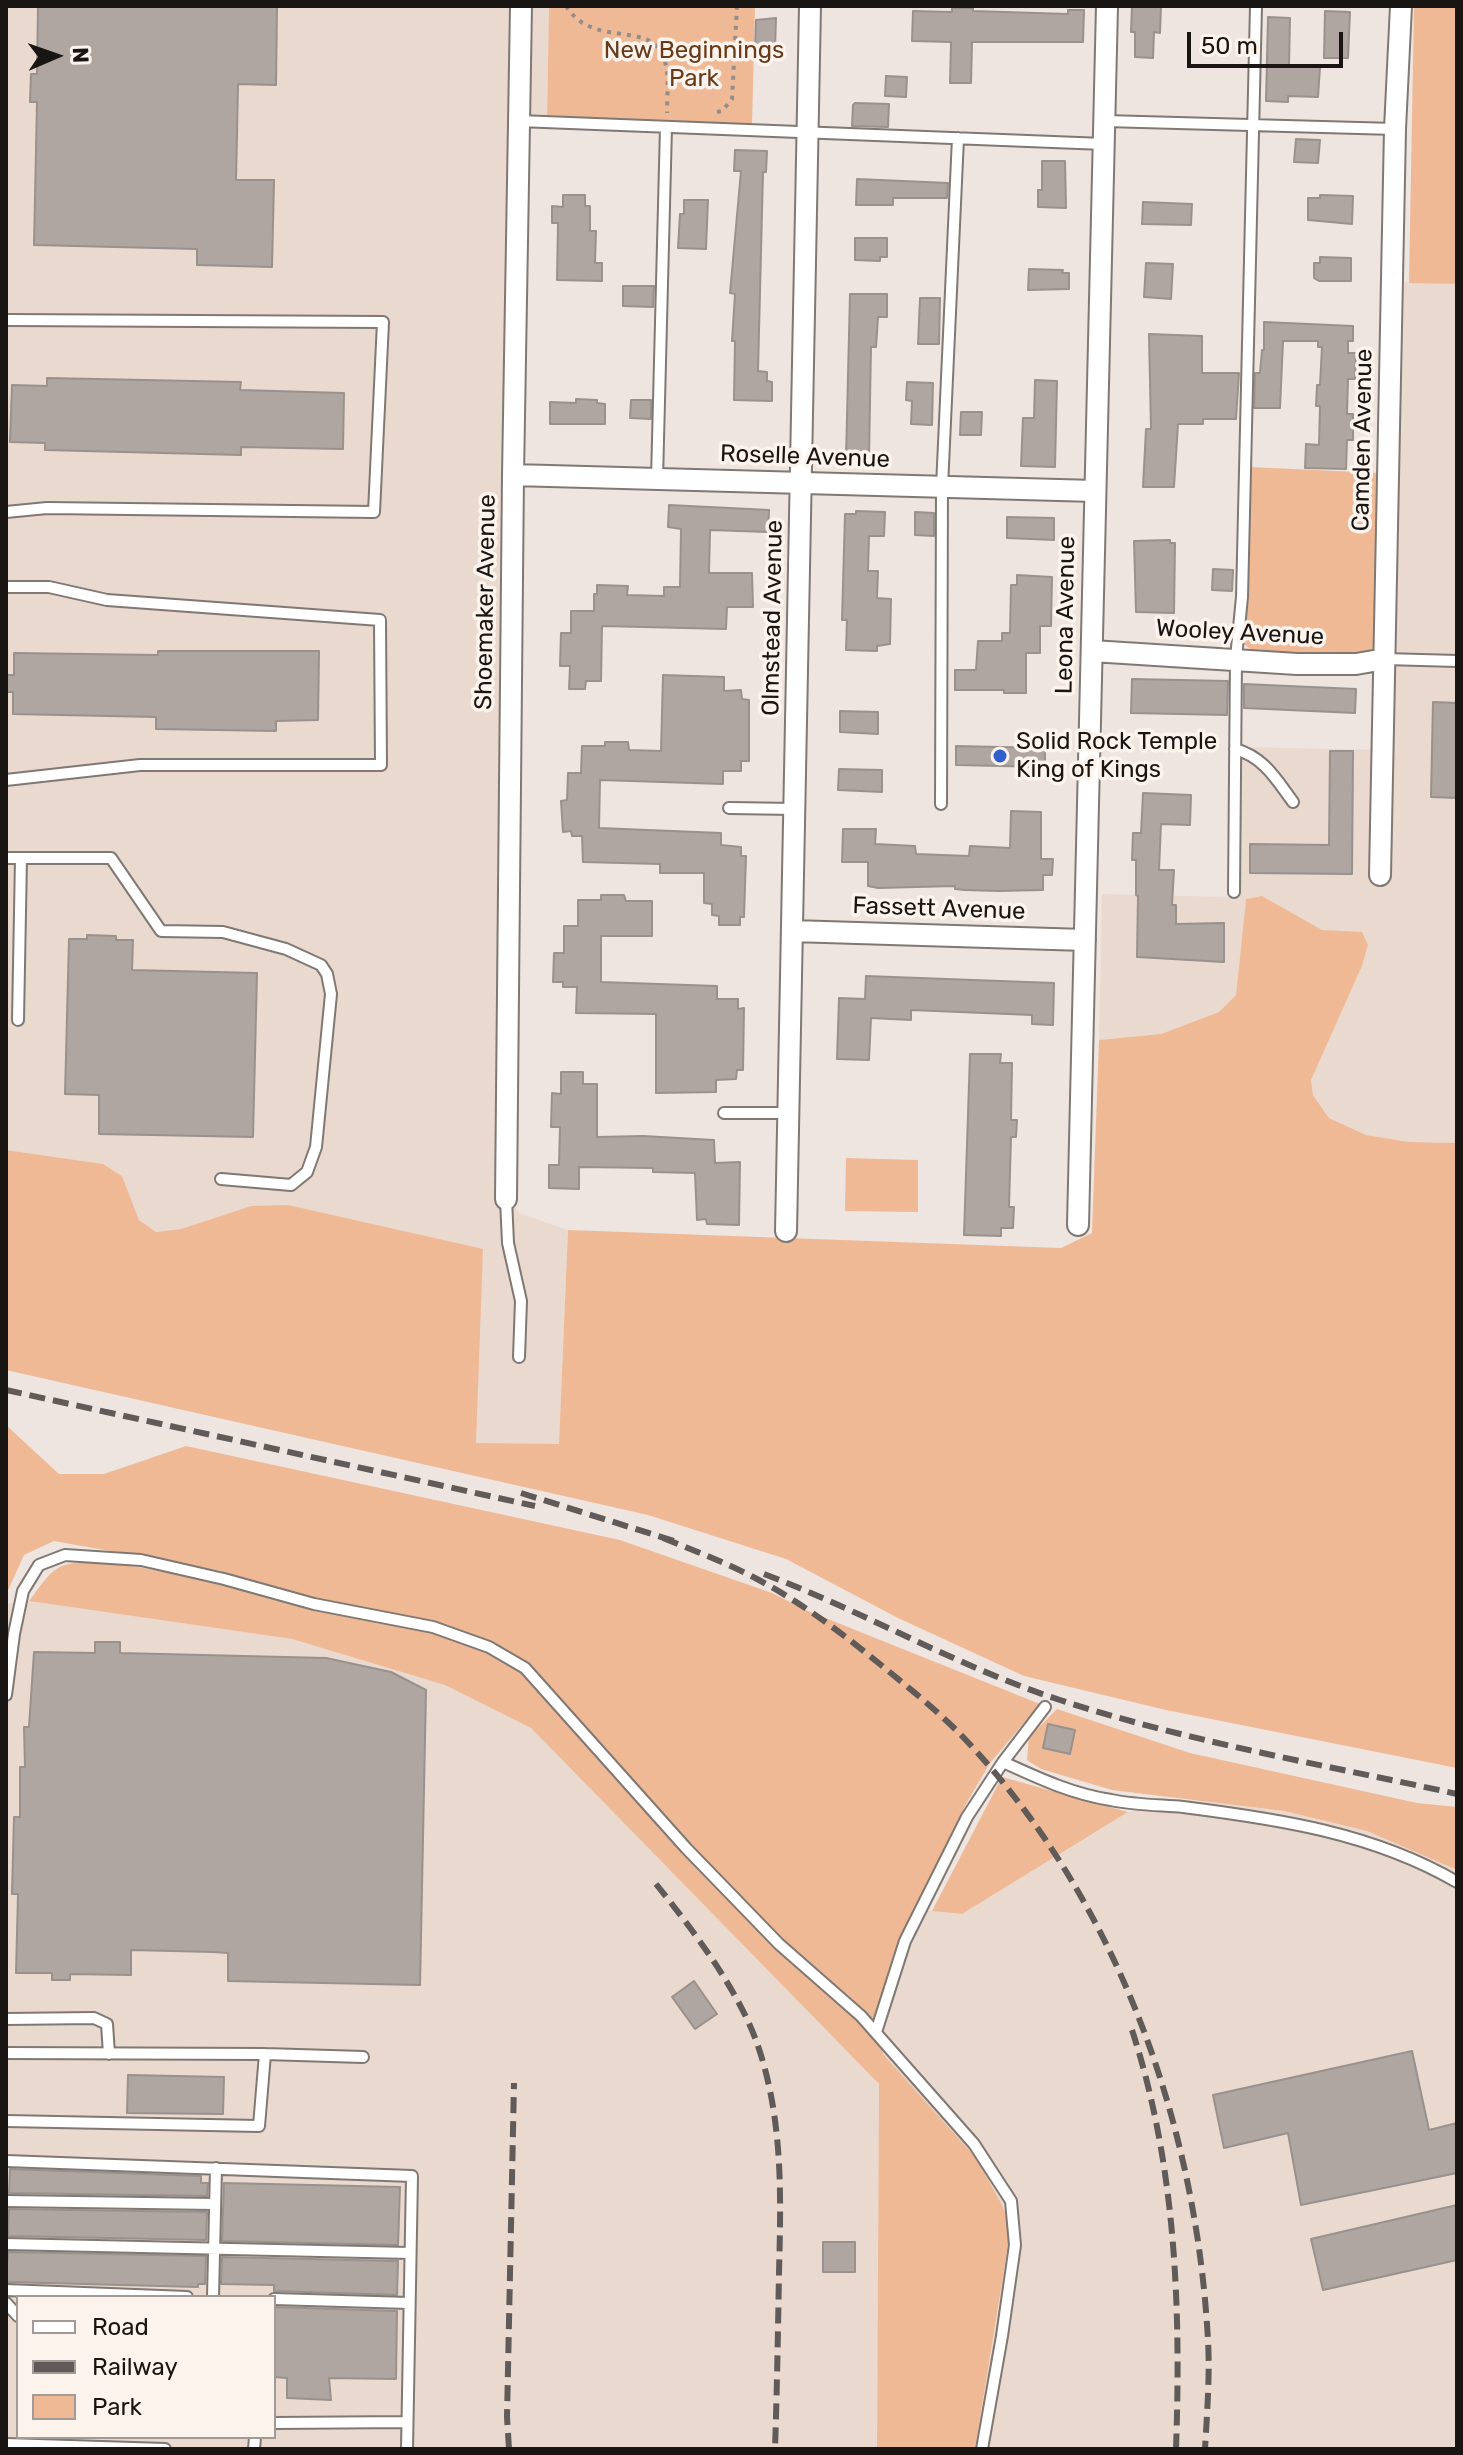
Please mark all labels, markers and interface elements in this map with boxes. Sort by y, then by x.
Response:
north arrow [16,16,96,96]
scale bar [1191,16,1347,66]
text: 50 m [1201,32,1258,60]
park label: New Beginnings Park [604,37,784,93]
text: N [67,47,94,64]
street label: Camden Avenue [1347,348,1379,532]
street label: Roselle Avenue [720,440,890,474]
street label: Shoemaker Avenue [470,494,502,710]
street label: Olmstead Avenue [757,520,789,716]
street label: Leona Avenue [1050,536,1082,694]
street label: Wooley Avenue [1155,614,1325,652]
place label: Solid Rock Temple King of Kings [1016,728,1217,784]
marker: Solid Rock Temple King of Kings [991,747,1009,765]
street label: Fassett Avenue [852,892,1026,926]
legend [16,2295,276,2439]
text: Road [92,2313,149,2341]
text: Railway [92,2353,178,2381]
text: Park [92,2393,142,2421]

